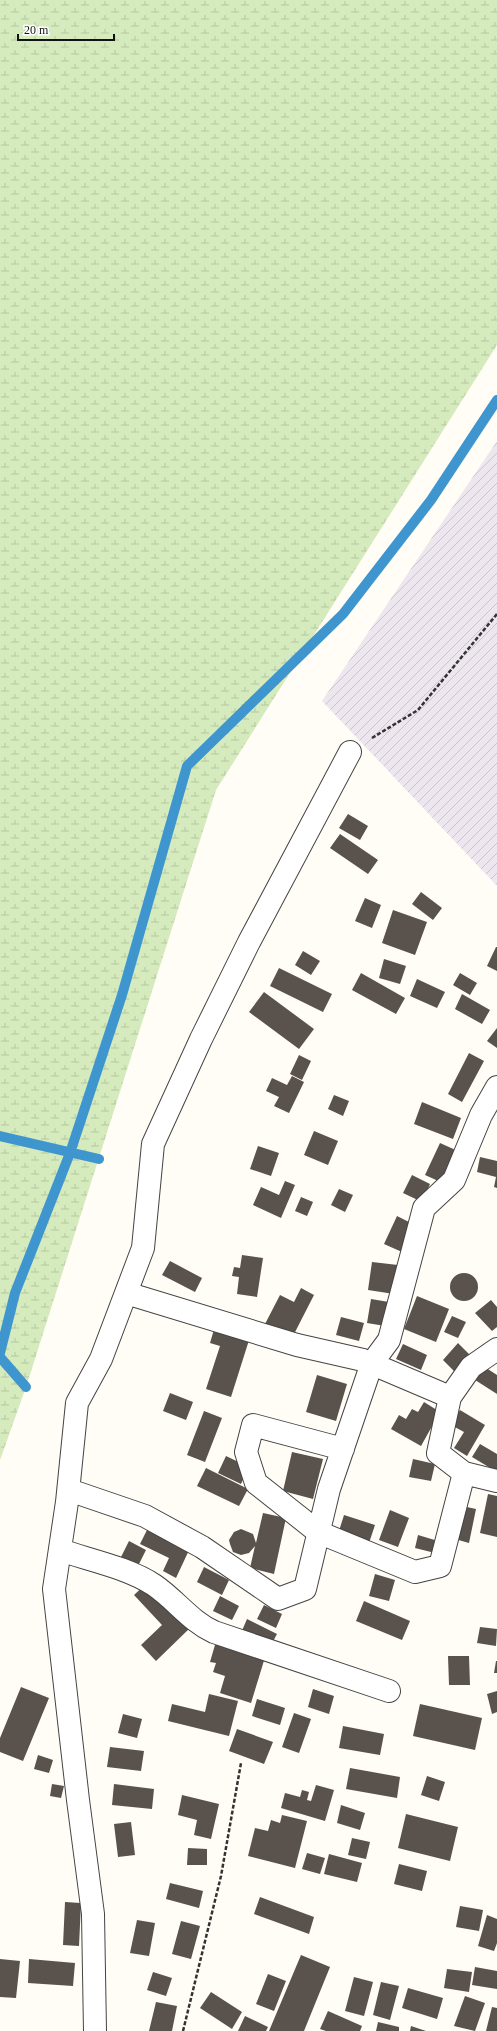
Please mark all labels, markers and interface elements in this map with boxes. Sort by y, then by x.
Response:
scale bar [18,16,114,42]
text: 20 m [24,23,49,37]

